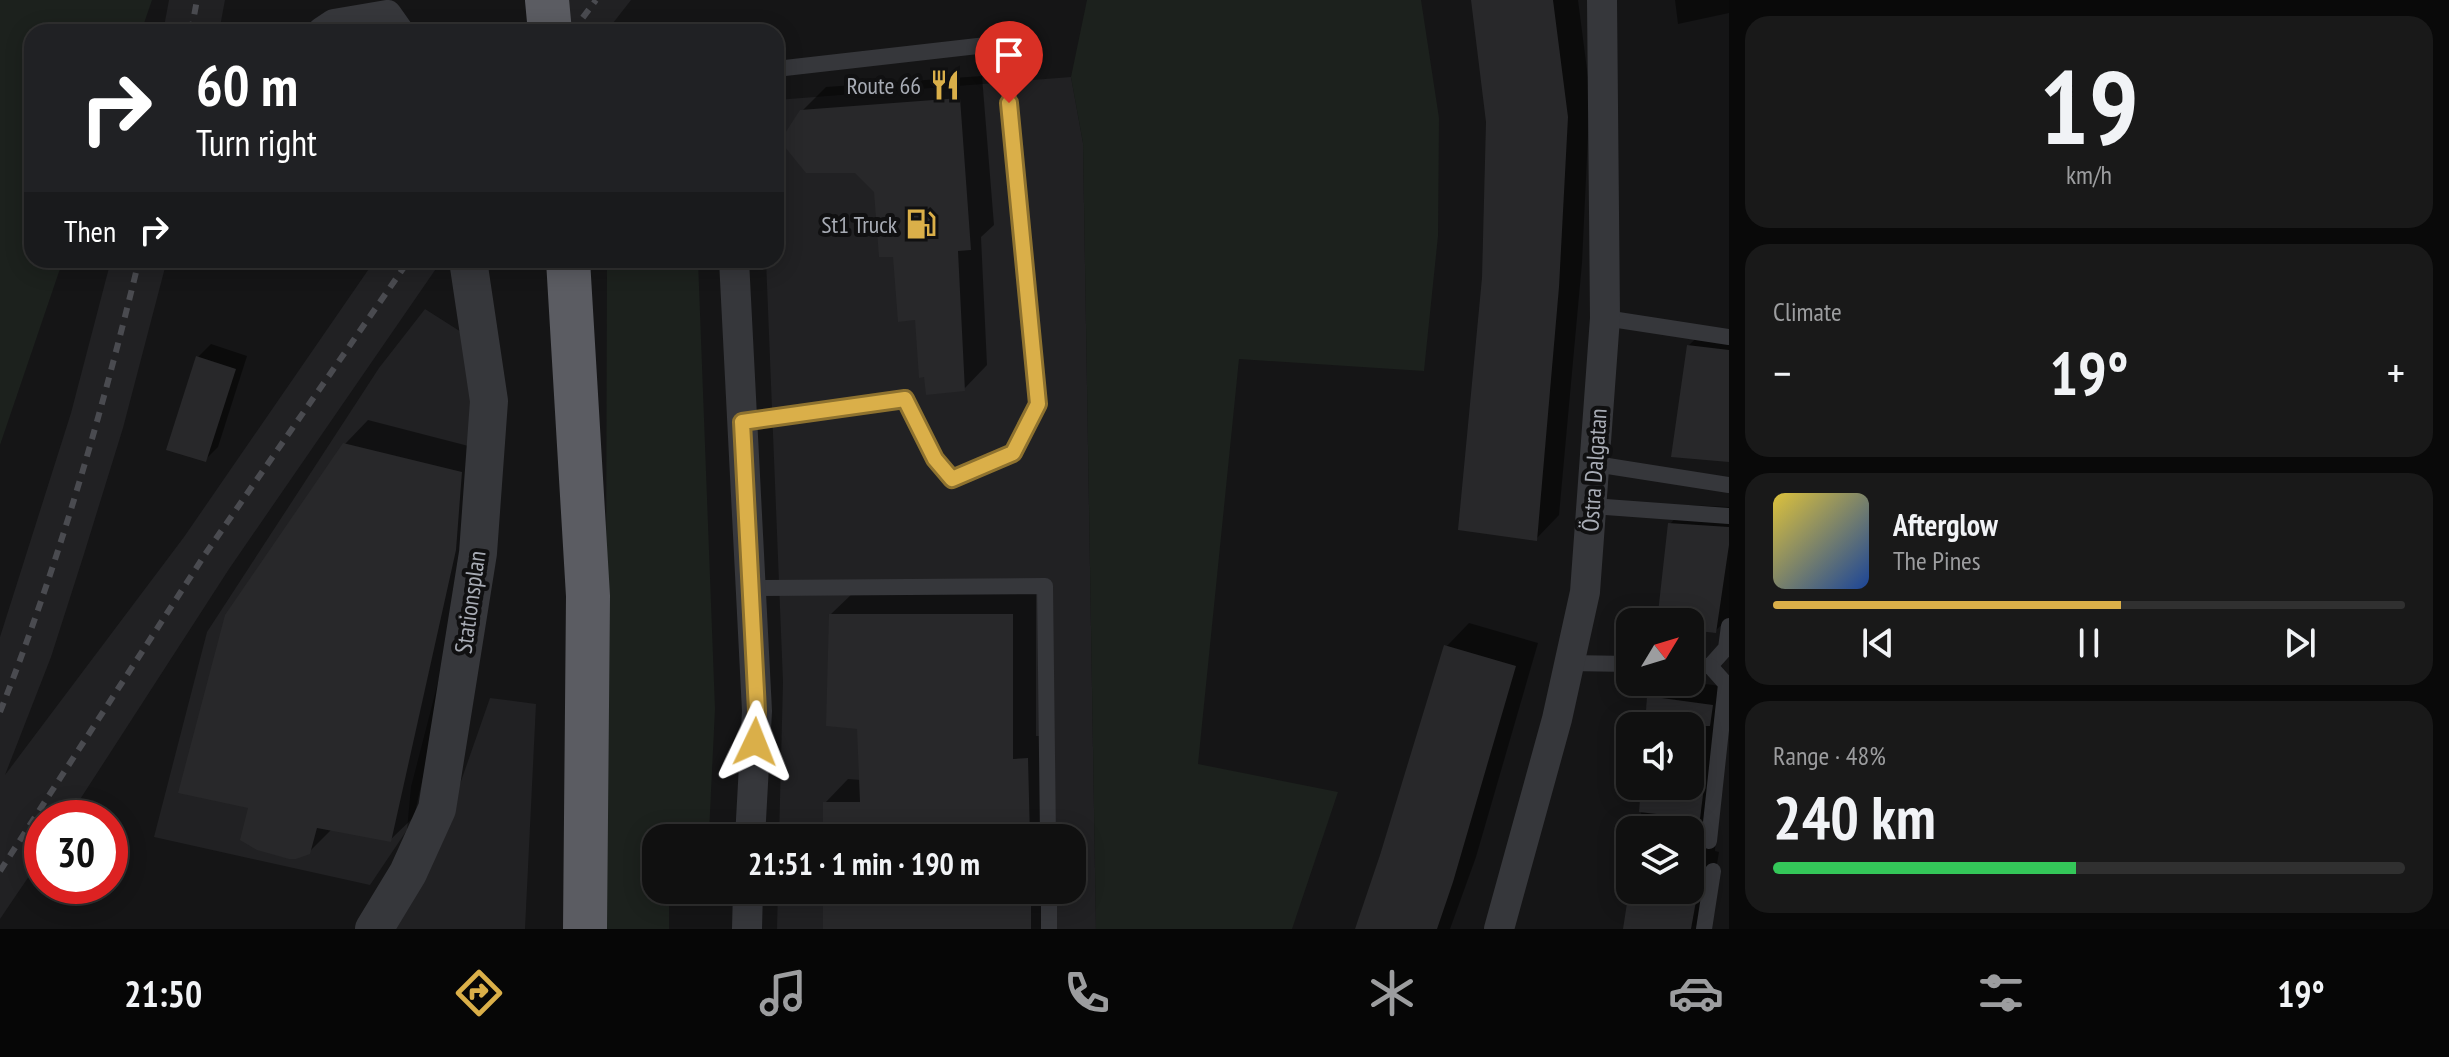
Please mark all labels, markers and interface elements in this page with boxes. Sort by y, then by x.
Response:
pin [975,21,1043,103]
icon: arrive [987,33,1031,77]
text: 19 [2039,38,2139,173]
text: 60 m [196,49,298,121]
icon: right [64,56,168,160]
restaurant icon: Route 66 [928,68,962,102]
place label: Route 66 [847,70,921,101]
text: Turn right [196,119,317,166]
text: km/h [2066,158,2112,191]
fuel station icon: St1 Truck [904,207,938,241]
icon: right [132,208,176,252]
place label: St1 Truck [821,209,898,240]
text: Then [64,211,116,250]
text: Climate [1773,295,1842,328]
text: 19° [2049,334,2129,412]
text: − [1773,344,1791,401]
text: + [2387,344,2405,401]
street label: Östra Dalgatan [1574,407,1614,533]
text: Afterglow [1893,505,1998,544]
text: The Pines [1893,544,1981,577]
street label: Stationsplan [447,549,493,655]
north arrow [1616,608,1704,696]
map controls [1616,608,1704,904]
icon: previous [1856,621,1900,665]
icon: pause [2067,621,2111,665]
icon: next [2278,621,2322,665]
position arrow [713,700,797,784]
button: sound [1616,712,1704,800]
text: Range · 48% [1773,739,1886,772]
text: 240 km [1773,778,1936,856]
speed limit sign: 30 [24,800,128,904]
button: layers [1616,816,1704,904]
text: 21:51 · 1 min · 190 m [748,844,980,883]
icon: directions [451,965,507,1021]
icon: music [755,965,811,1021]
icon: phone [1059,965,1115,1021]
icon: climate [1364,965,1420,1021]
icon: car [1668,965,1724,1021]
icon: filters [1973,965,2029,1021]
text: 21:50 [124,970,202,1017]
text: 19° [2277,970,2325,1017]

